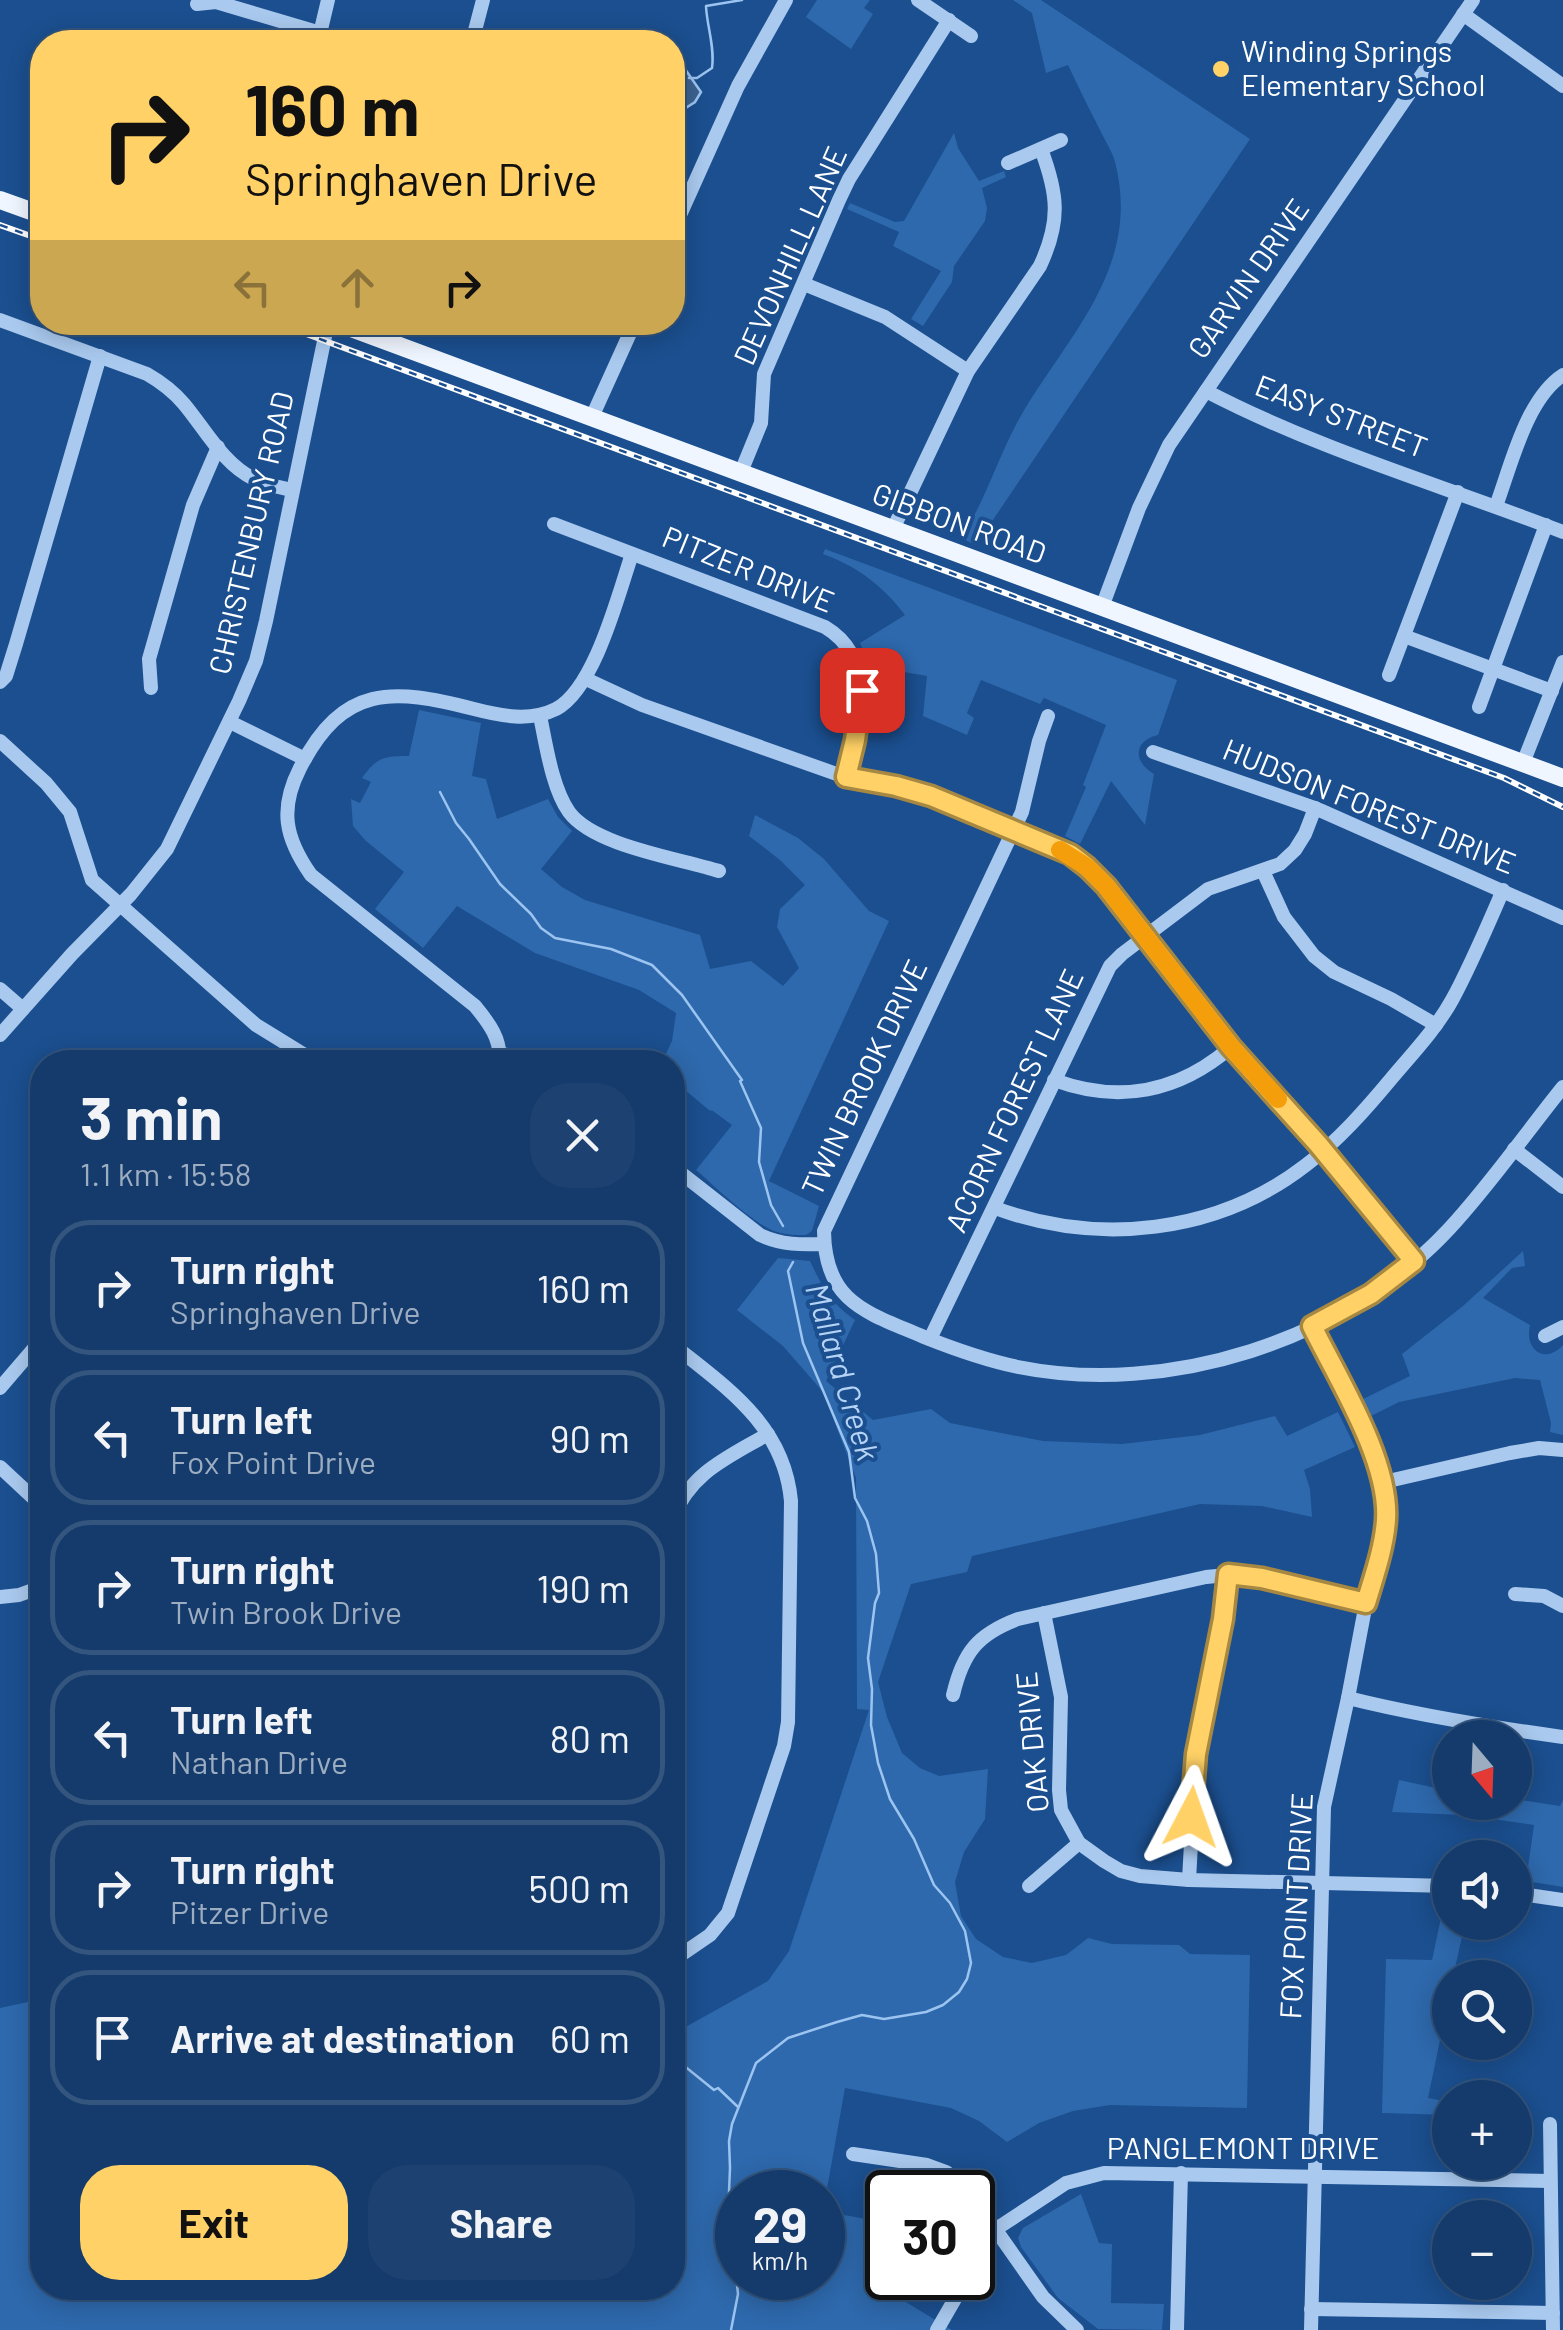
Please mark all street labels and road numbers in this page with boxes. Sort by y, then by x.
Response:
street label: DEVONHILL LANE [725,140,853,370]
street label: GARVIN DRIVE [1179,191,1316,365]
street label: EASY STREET [1251,366,1433,464]
street label: CHRISTENBURY ROAD [200,388,300,677]
street label: GIBBON ROAD [868,474,1052,570]
street label: PITZER DRIVE [658,517,840,619]
street label: HUDSON FOREST DRIVE [1218,730,1521,880]
street label: TWIN BROOK DRIVE [793,953,934,1201]
street label: ACORN FOREST LANE [936,963,1090,1237]
street label: OAK DRIVE [1007,1670,1055,1814]
street label: FOX POINT DRIVE [1271,1792,1319,2020]
street label: PANGLEMONT DRIVE [1107,2129,1379,2165]

